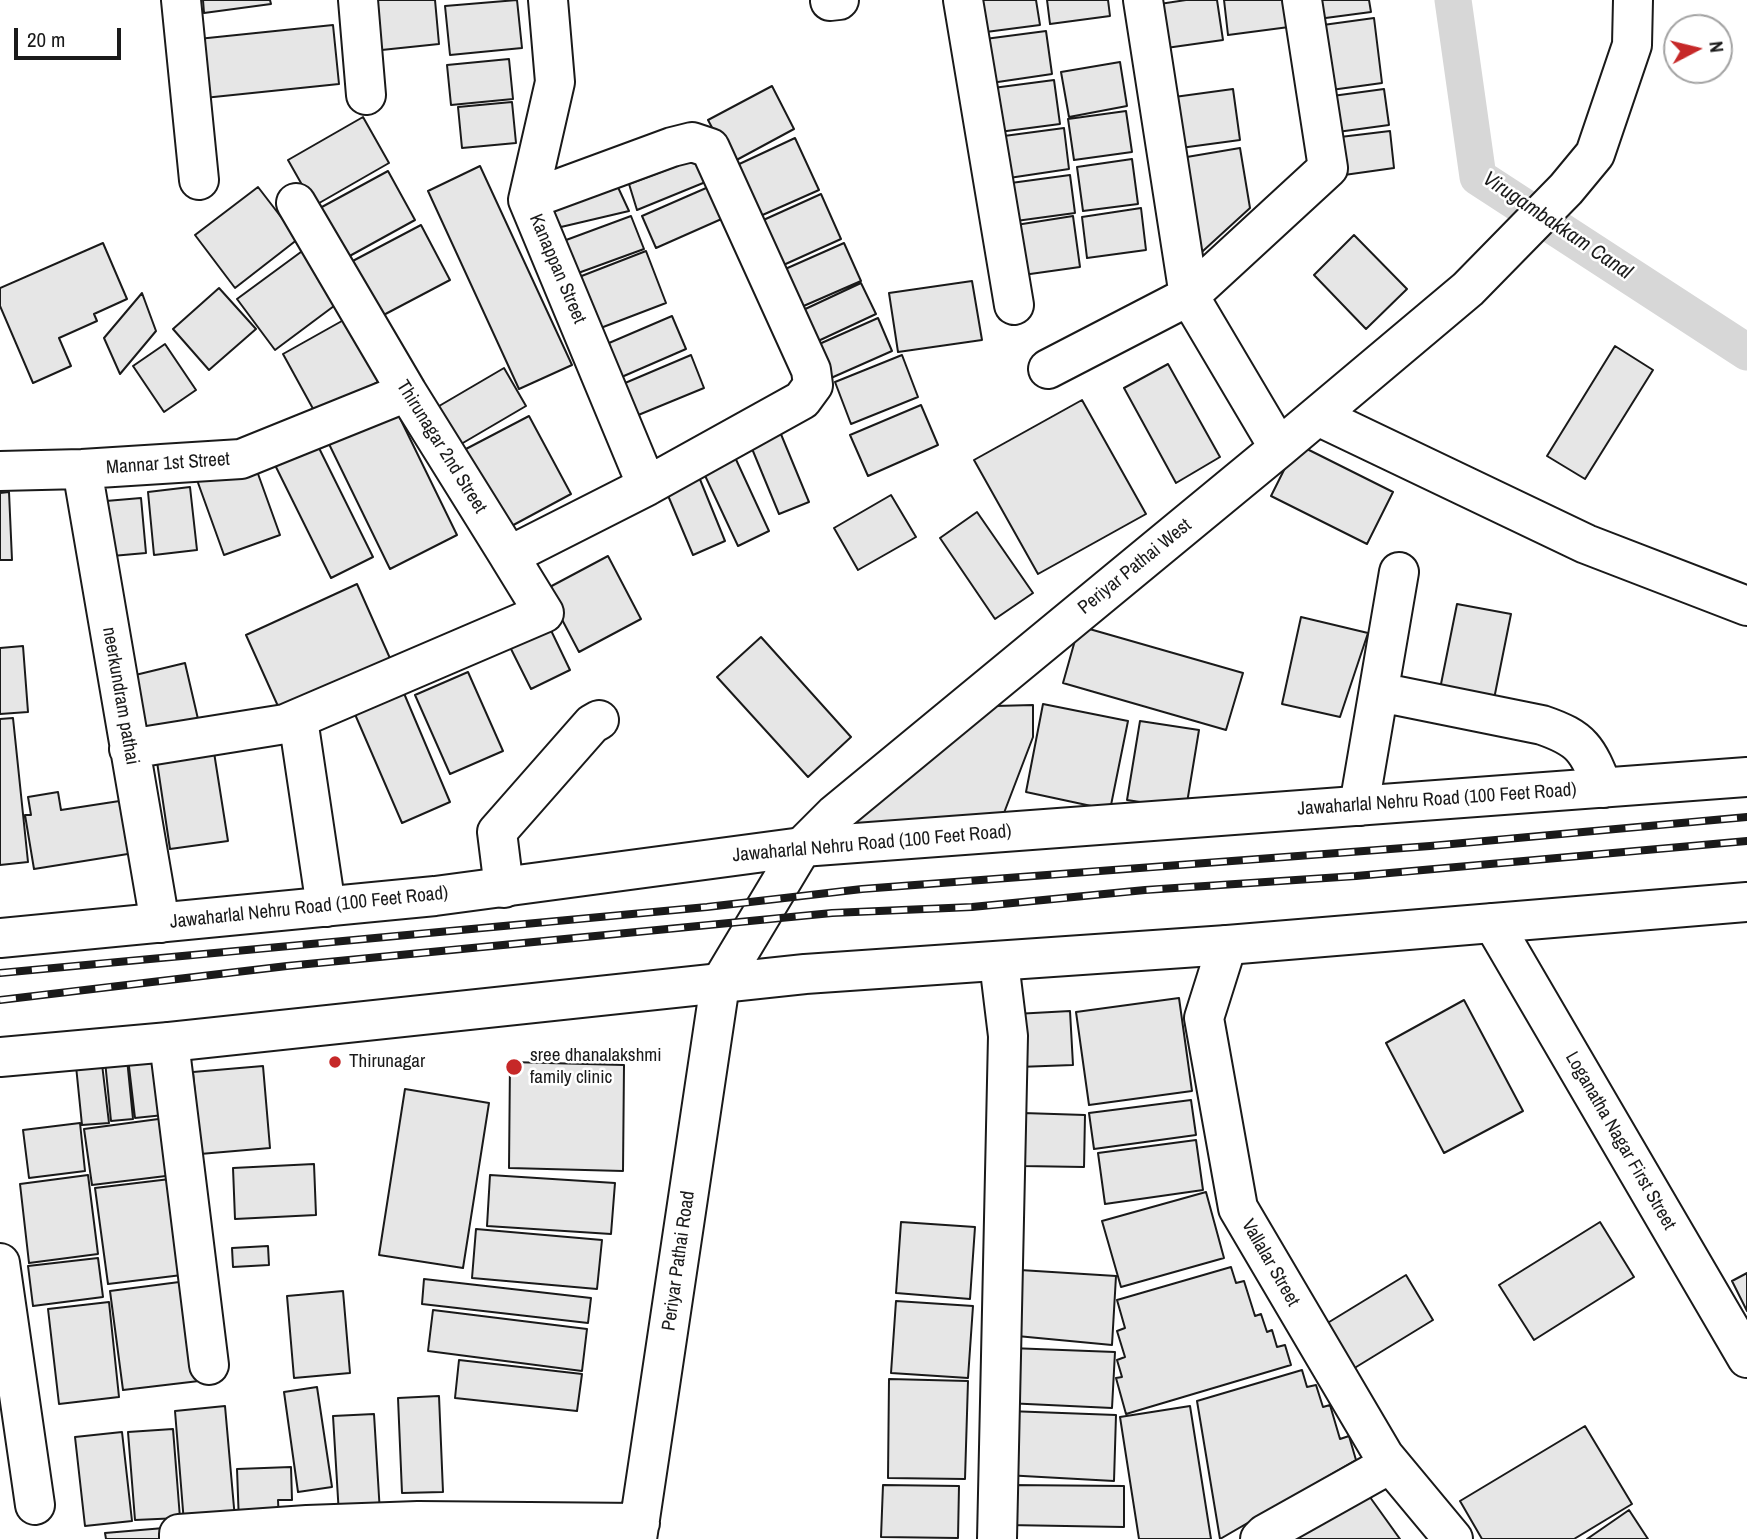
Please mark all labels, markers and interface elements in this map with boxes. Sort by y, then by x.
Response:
scale bar [18,14,124,58]
north arrow [1663,14,1733,84]
text: 20 m [27,25,65,54]
text: N [1703,40,1730,54]
water label: Virugambakkam Canal [1478,167,1636,285]
street label: Kanappan Street [524,211,590,327]
street label: Thirunagar 2nd Street [391,376,491,518]
street label: Mannar 1st Street [105,448,231,480]
street label: Periyar Pathai West [1074,514,1196,620]
street label: neerkundram pathai [97,625,143,767]
street label: Jawaharlal Nehru Road (100 Feet Road) [1297,779,1577,821]
street label: Jawaharlal Nehru Road (100 Feet Road) [732,820,1012,868]
street label: Jawaharlal Nehru Road (100 Feet Road) [169,882,449,934]
place label: sree dhanalakshmi family clinic [530,1045,662,1089]
street label: Loganatha Nagar First Street [1560,1048,1680,1234]
place label: Thirunagar [349,1051,425,1073]
marker: Thirunagar [327,1054,343,1070]
marker: sree dhanalakshmi family clinic [504,1057,524,1077]
street label: Periyar Pathai Road [658,1190,700,1332]
street label: Vallalar Street [1236,1215,1304,1311]

